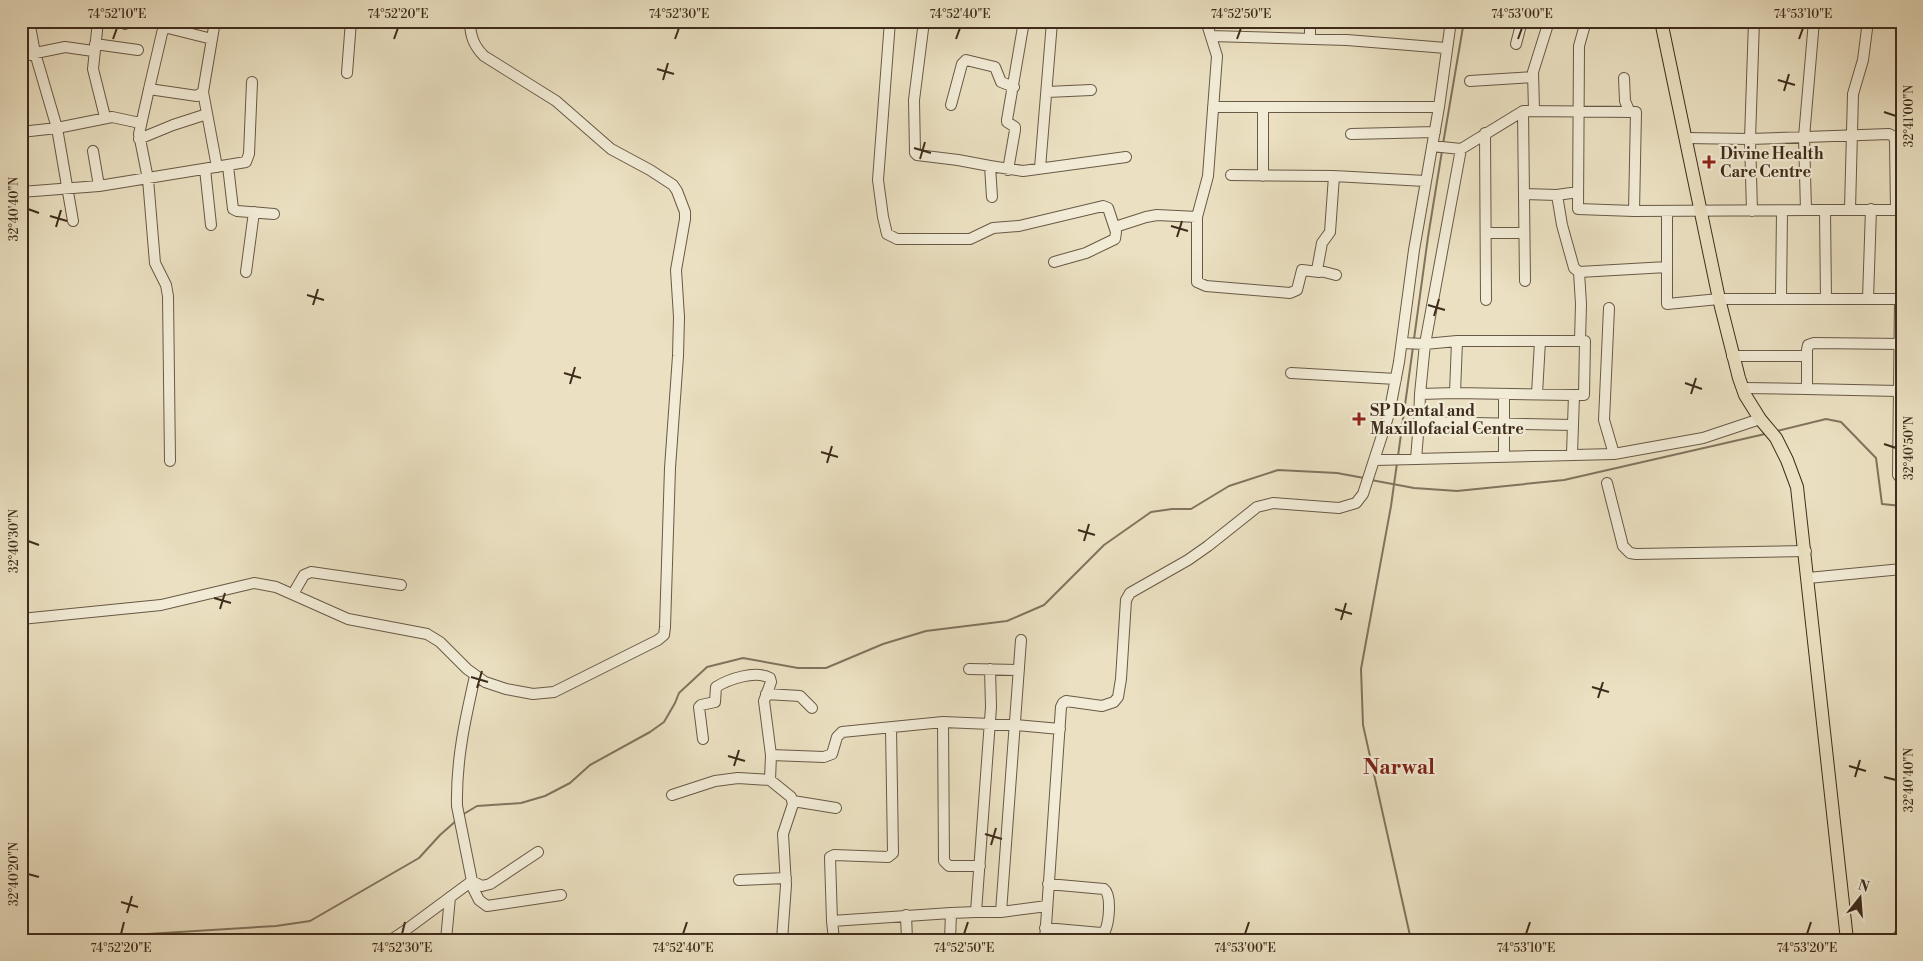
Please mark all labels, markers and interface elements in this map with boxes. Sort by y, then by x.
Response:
text: 74°52'10"E [88,7,146,22]
text: 74°52'20"E [368,7,428,22]
text: 74°52'30"E [649,7,709,22]
text: 74°52'40"E [929,7,991,22]
text: 74°52'50"E [1211,7,1271,22]
text: 74°53'00"E [1491,7,1553,22]
text: 74°53'10"E [1774,7,1832,22]
text: 32°41'00"N [1902,85,1917,147]
place label: Divine Health Care Centre [1720,144,1824,182]
marker: Divine Health Care Centre [1702,155,1716,169]
text: 32°40'40"N [7,177,22,241]
place label: SP Dental and Maxillofacial Centre [1370,401,1524,439]
marker: SP Dental and Maxillofacial Centre [1352,412,1366,426]
text: 32°40'50"N [1902,416,1917,480]
text: 32°40'30"N [7,509,22,573]
text: 32°40'40"N [1902,748,1917,812]
district label: Narwal [1363,755,1435,781]
text: 32°40'20"N [7,842,22,906]
north arrow [1836,874,1886,924]
text: N [1856,876,1871,897]
text: 74°52'20"E [91,941,151,956]
text: 74°52'30"E [372,941,432,956]
text: 74°52'40"E [652,941,714,956]
text: 74°52'50"E [934,941,994,956]
text: 74°53'00"E [1214,941,1276,956]
text: 74°53'10"E [1497,941,1555,956]
text: 74°53'20"E [1777,941,1837,956]

